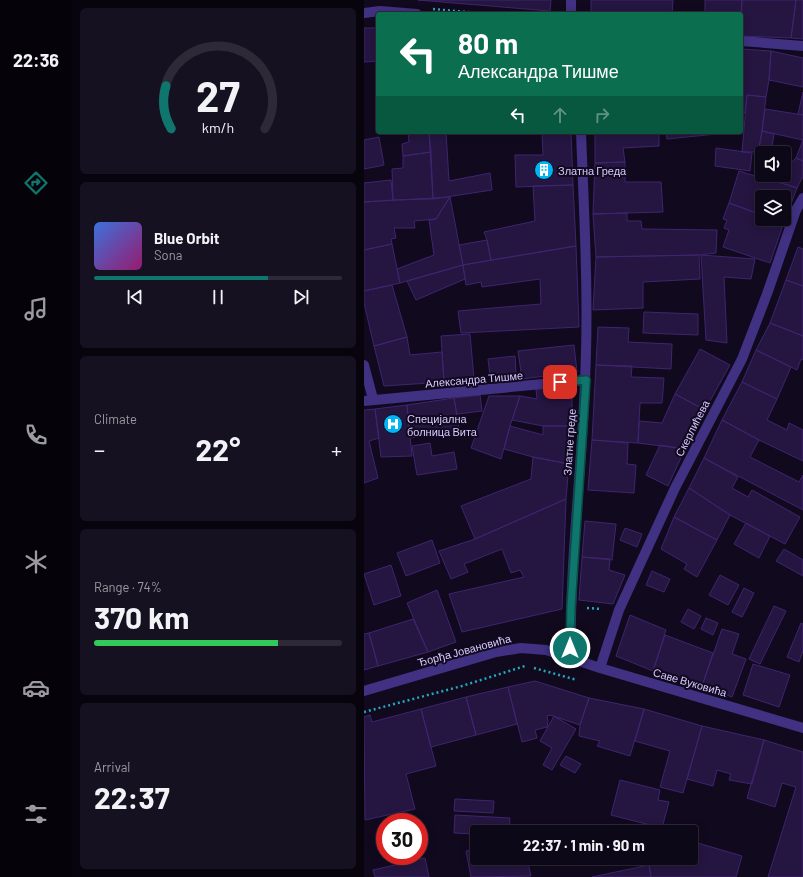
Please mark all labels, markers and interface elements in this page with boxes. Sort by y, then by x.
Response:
text: 80 m [458,26,518,60]
icon: left [392,28,444,80]
text: 22:36 [13,49,59,71]
text: Александра Тишме [458,60,619,82]
text: 27 [196,70,240,120]
icon: left [507,104,529,126]
icon: ahead [549,104,571,126]
icon: right [591,104,613,126]
text: km/h [202,118,234,135]
map controls [755,146,791,226]
button: sound [755,146,791,182]
building icon: Златна Греда [533,159,555,181]
place label: Златна Греда [558,164,627,177]
icon: directions [22,169,50,197]
button: layers [755,190,791,226]
text: Blue Orbit [154,229,219,247]
text: Sona [154,247,182,263]
icon: previous [124,286,146,308]
icon: pause [207,286,229,308]
icon: next [290,286,312,308]
icon: music [22,295,50,323]
pin [543,365,577,399]
street label: Александра Тишме [424,368,524,390]
icon: arrive [549,371,571,393]
street label: Скерлићева [672,397,712,458]
street label: Златне греде [560,408,578,476]
text: Climate [94,411,137,427]
place label: Специјална болница Вита [407,412,478,438]
hospital icon: Специјална болница Вита [382,413,404,435]
icon: phone [22,421,50,449]
text: 22° [196,431,240,467]
text: − [94,436,105,462]
text: + [331,436,342,462]
icon: climate [22,548,50,576]
text: Range · 74% [94,579,162,595]
text: 370 km [94,599,189,635]
position arrow [549,627,591,669]
street label: Ђорђа Јовановића [416,631,513,669]
street label: Саве Вуковића [652,665,729,699]
icon: car [22,674,50,702]
text: Arrival [94,759,130,775]
text: 22:37 [94,779,170,815]
icon: filters [22,800,50,828]
speed limit sign: 30 [376,813,428,865]
text: 22:37 · 1 min · 90 m [523,836,645,854]

